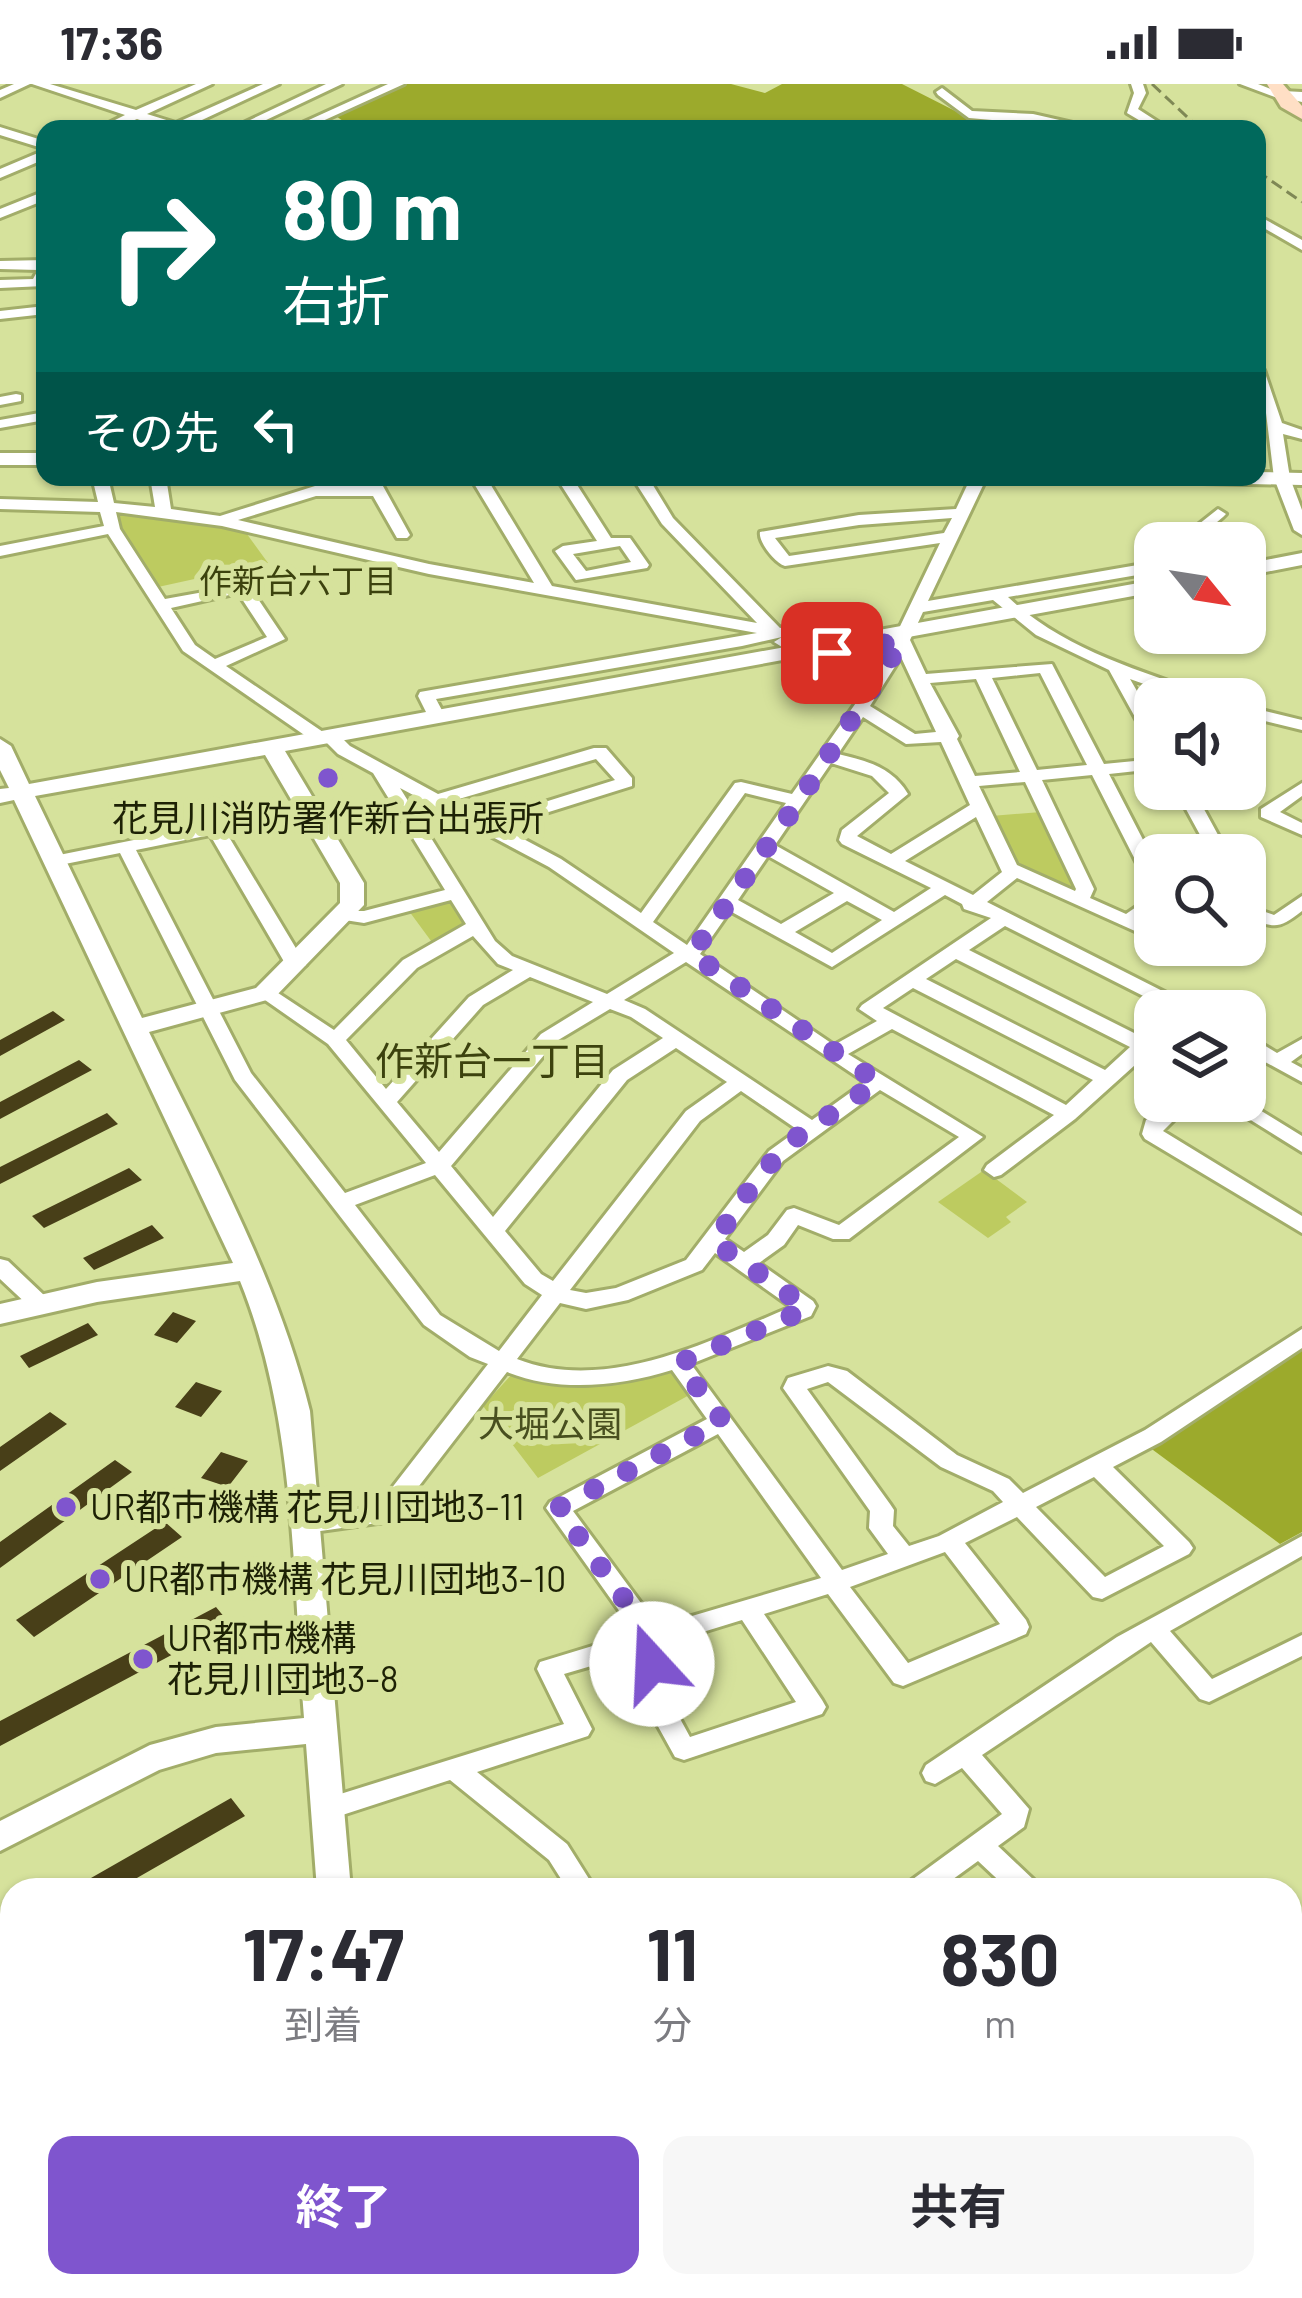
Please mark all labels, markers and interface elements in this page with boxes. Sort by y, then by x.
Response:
text: 17:36 [60,15,163,69]
text: 80 m [282,156,462,257]
icon: right [84,168,240,324]
text: 右折 [282,267,390,332]
icon: left [243,396,309,462]
text: その先 [84,404,219,458]
north arrow [1134,522,1266,654]
map controls [1134,522,1266,1122]
district label: 作新台六丁目 [199,560,397,600]
pin [781,602,883,704]
icon: arrive [799,620,865,686]
button: sound [1134,678,1266,810]
marker: 花見川消防署作新台出張所 [315,765,341,791]
place label: 花見川消防署作新台出張所 [112,795,544,838]
button: search [1134,834,1266,966]
button: layers [1134,990,1266,1122]
district label: 作新台一丁目 [375,1036,609,1083]
park label: 大堀公園 [478,1401,622,1444]
place label: UR都市機構 花見川団地3-11 [90,1484,525,1527]
marker: UR都市機構 花見川団地3-11 [53,1494,79,1520]
place label: UR都市機構 花見川団地3-10 [124,1556,566,1599]
marker: UR都市機構 花見川団地3-10 [87,1566,113,1592]
position arrow [589,1601,715,1727]
place label: UR都市機構 花見川団地3-8 [167,1615,398,1699]
marker: UR都市機構 花見川団地3-8 [130,1646,156,1672]
text: 17:47 [243,1909,404,1995]
text: 11 [647,1909,698,1995]
text: 830 [941,1914,1059,2000]
text: m [984,1999,1016,2046]
text: 到着 [284,2000,362,2047]
text: 分 [653,2000,692,2047]
button: 終了 [48,2136,639,2274]
button: 共有 [663,2136,1254,2274]

